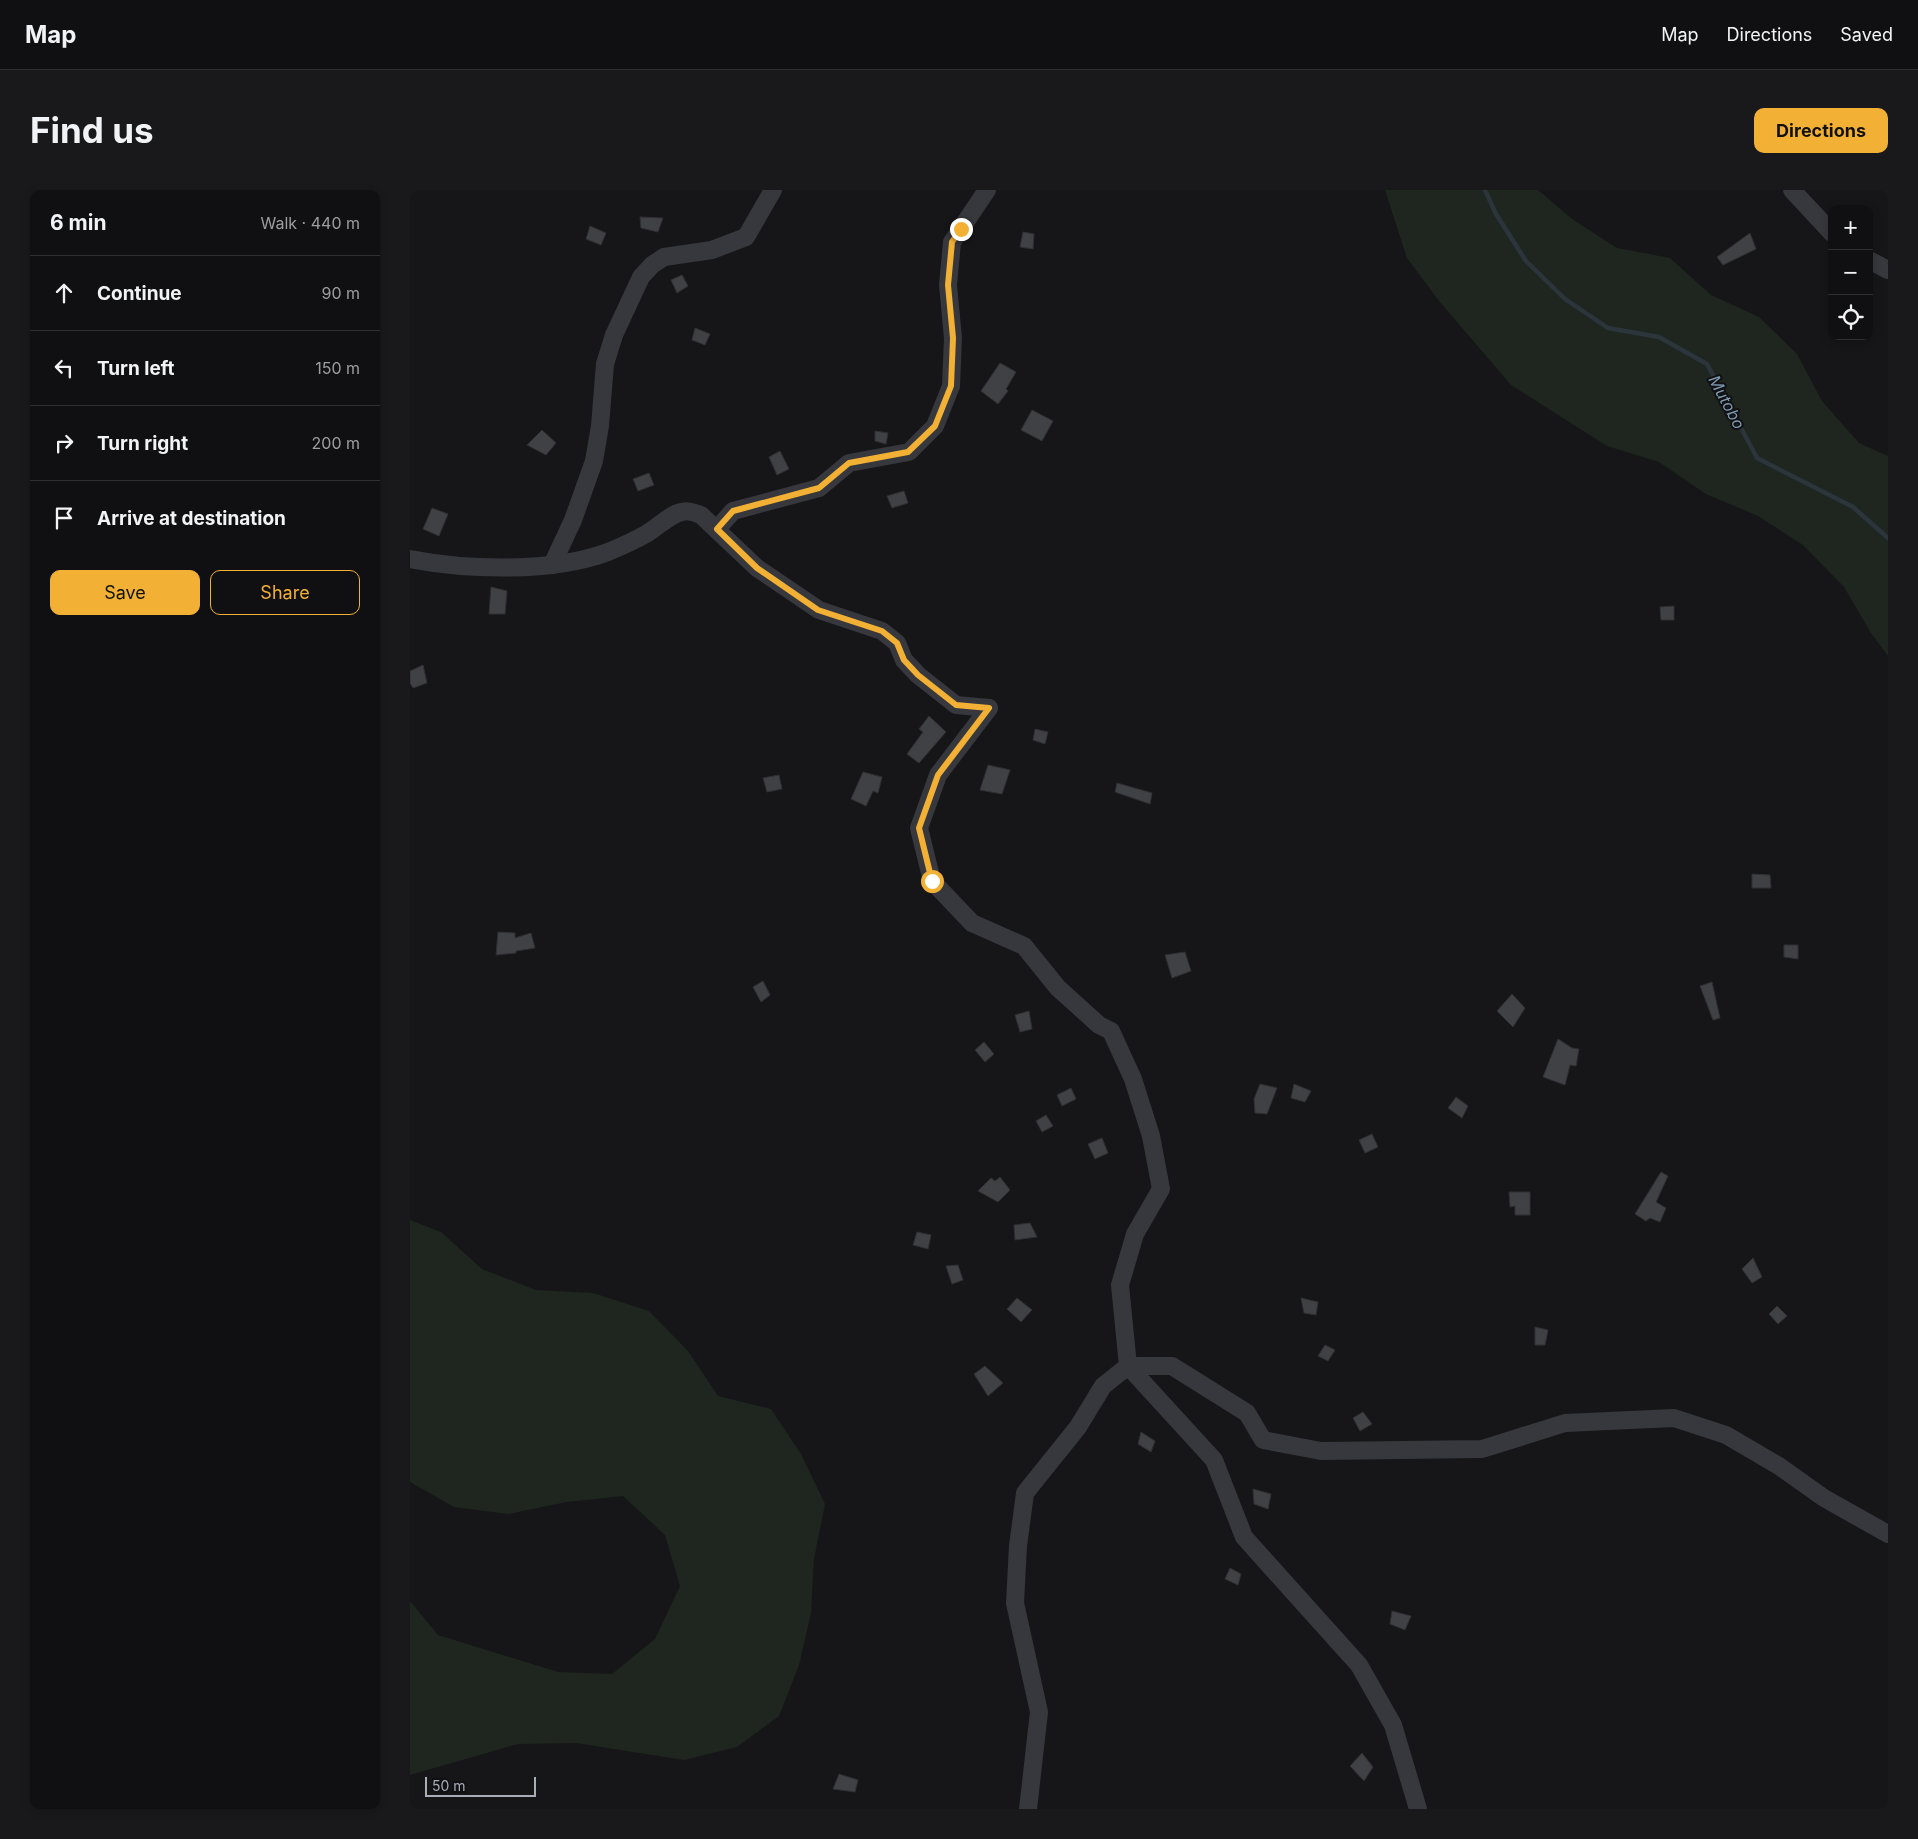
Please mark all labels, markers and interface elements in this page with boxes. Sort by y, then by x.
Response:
text: Map [25,20,76,49]
text: Map [1661,24,1699,45]
text: Directions [1727,24,1812,45]
text: Saved [1840,24,1893,45]
button: Directions [1754,108,1888,153]
text: Find us [30,109,154,151]
map controls [1828,205,1873,340]
button: + [1828,205,1873,250]
text: 6 min [50,210,107,235]
text: Walk · 440 m [261,213,360,233]
route end [950,218,973,241]
button: − [1828,250,1873,295]
icon: ahead [50,279,78,307]
text: Continue [97,282,182,305]
text: 90 m [321,283,360,303]
button: locate [1828,295,1873,340]
icon: left [50,354,78,382]
text: Turn left [97,357,175,380]
text: 150 m [315,358,360,378]
water label: Mutobo [1705,372,1749,432]
icon: right [50,429,78,457]
text: Turn right [97,432,188,455]
text: 200 m [312,433,360,453]
icon: arrive [50,504,78,532]
text: Arrive at destination [97,507,286,530]
button: Save [50,570,200,615]
button: Share [210,570,360,615]
route start [921,870,944,893]
scale bar [425,1774,536,1797]
text: 50 m [432,1777,466,1794]

